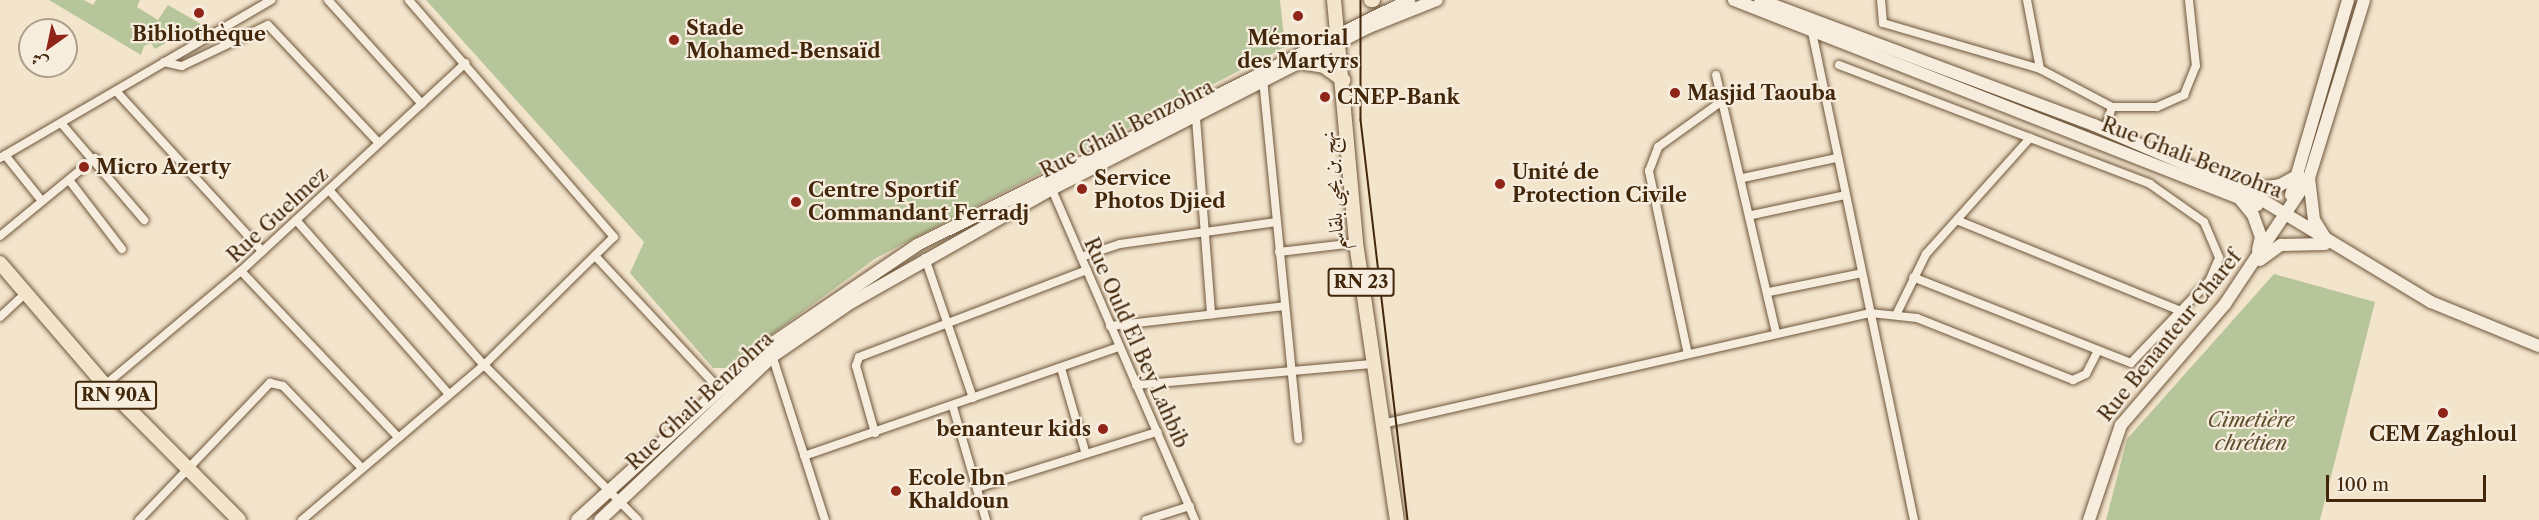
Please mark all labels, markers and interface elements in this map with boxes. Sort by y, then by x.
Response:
marker: Bibliothèque [192,6,206,20]
marker: Mémorial des Martyrs [1291,9,1305,23]
place label: Stade Mohamed-Bensaïd [686,16,880,63]
north arrow [18,18,78,78]
place label: Bibliothèque [132,22,266,46]
place label: Mémorial des Martyrs [1237,26,1359,73]
marker: Stade Mohamed-Bensaïd [667,33,681,47]
text: ش [27,49,51,74]
street label: Rue Ghali Benzohra [1036,75,1218,183]
place label: Masjid Taouba [1687,81,1837,105]
place label: CNEP-Bank [1337,85,1460,109]
marker: Masjid Taouba [1668,86,1682,100]
marker: CNEP-Bank [1318,90,1332,104]
street label: Rue Ghali Benzohra [2098,112,2286,204]
street label: نهج بن يحيى بلقاسم [1316,130,1350,252]
place label: Micro Azerty [96,155,231,179]
marker: Micro Azerty [77,160,91,174]
place label: Unité de Protection Civile [1512,160,1687,207]
street label: Rue Guelmez [223,162,333,268]
place label: Service Photos Djied [1094,166,1226,213]
marker: Unité de Protection Civile [1493,177,1507,191]
place label: Centre Sportif Commandant Ferradj [808,178,1029,225]
marker: Service Photos Djied [1075,182,1089,196]
marker: Centre Sportif Commandant Ferradj [789,195,803,209]
street label: Rue Ould El Bey Lahbib [1079,234,1193,452]
street label: Rue Benanteur Charef [2093,245,2247,427]
road number: RN 23 [1326,267,1396,297]
street label: Rue Ghali Benzohra [622,327,778,475]
road number: RN 90A [74,380,158,410]
marker: CEM Zaghloul [2436,406,2450,420]
park label: Cimetière chrétien [2208,409,2294,456]
place label: benanteur kids [936,417,1091,441]
marker: benanteur kids [1096,422,1110,436]
place label: CEM Zaghloul [2369,422,2517,446]
scale bar [2329,463,2490,501]
place label: Ecole Ibn Khaldoun [908,467,1009,514]
text: 100 m [2337,474,2389,496]
marker: Ecole Ibn Khaldoun [889,484,903,498]

